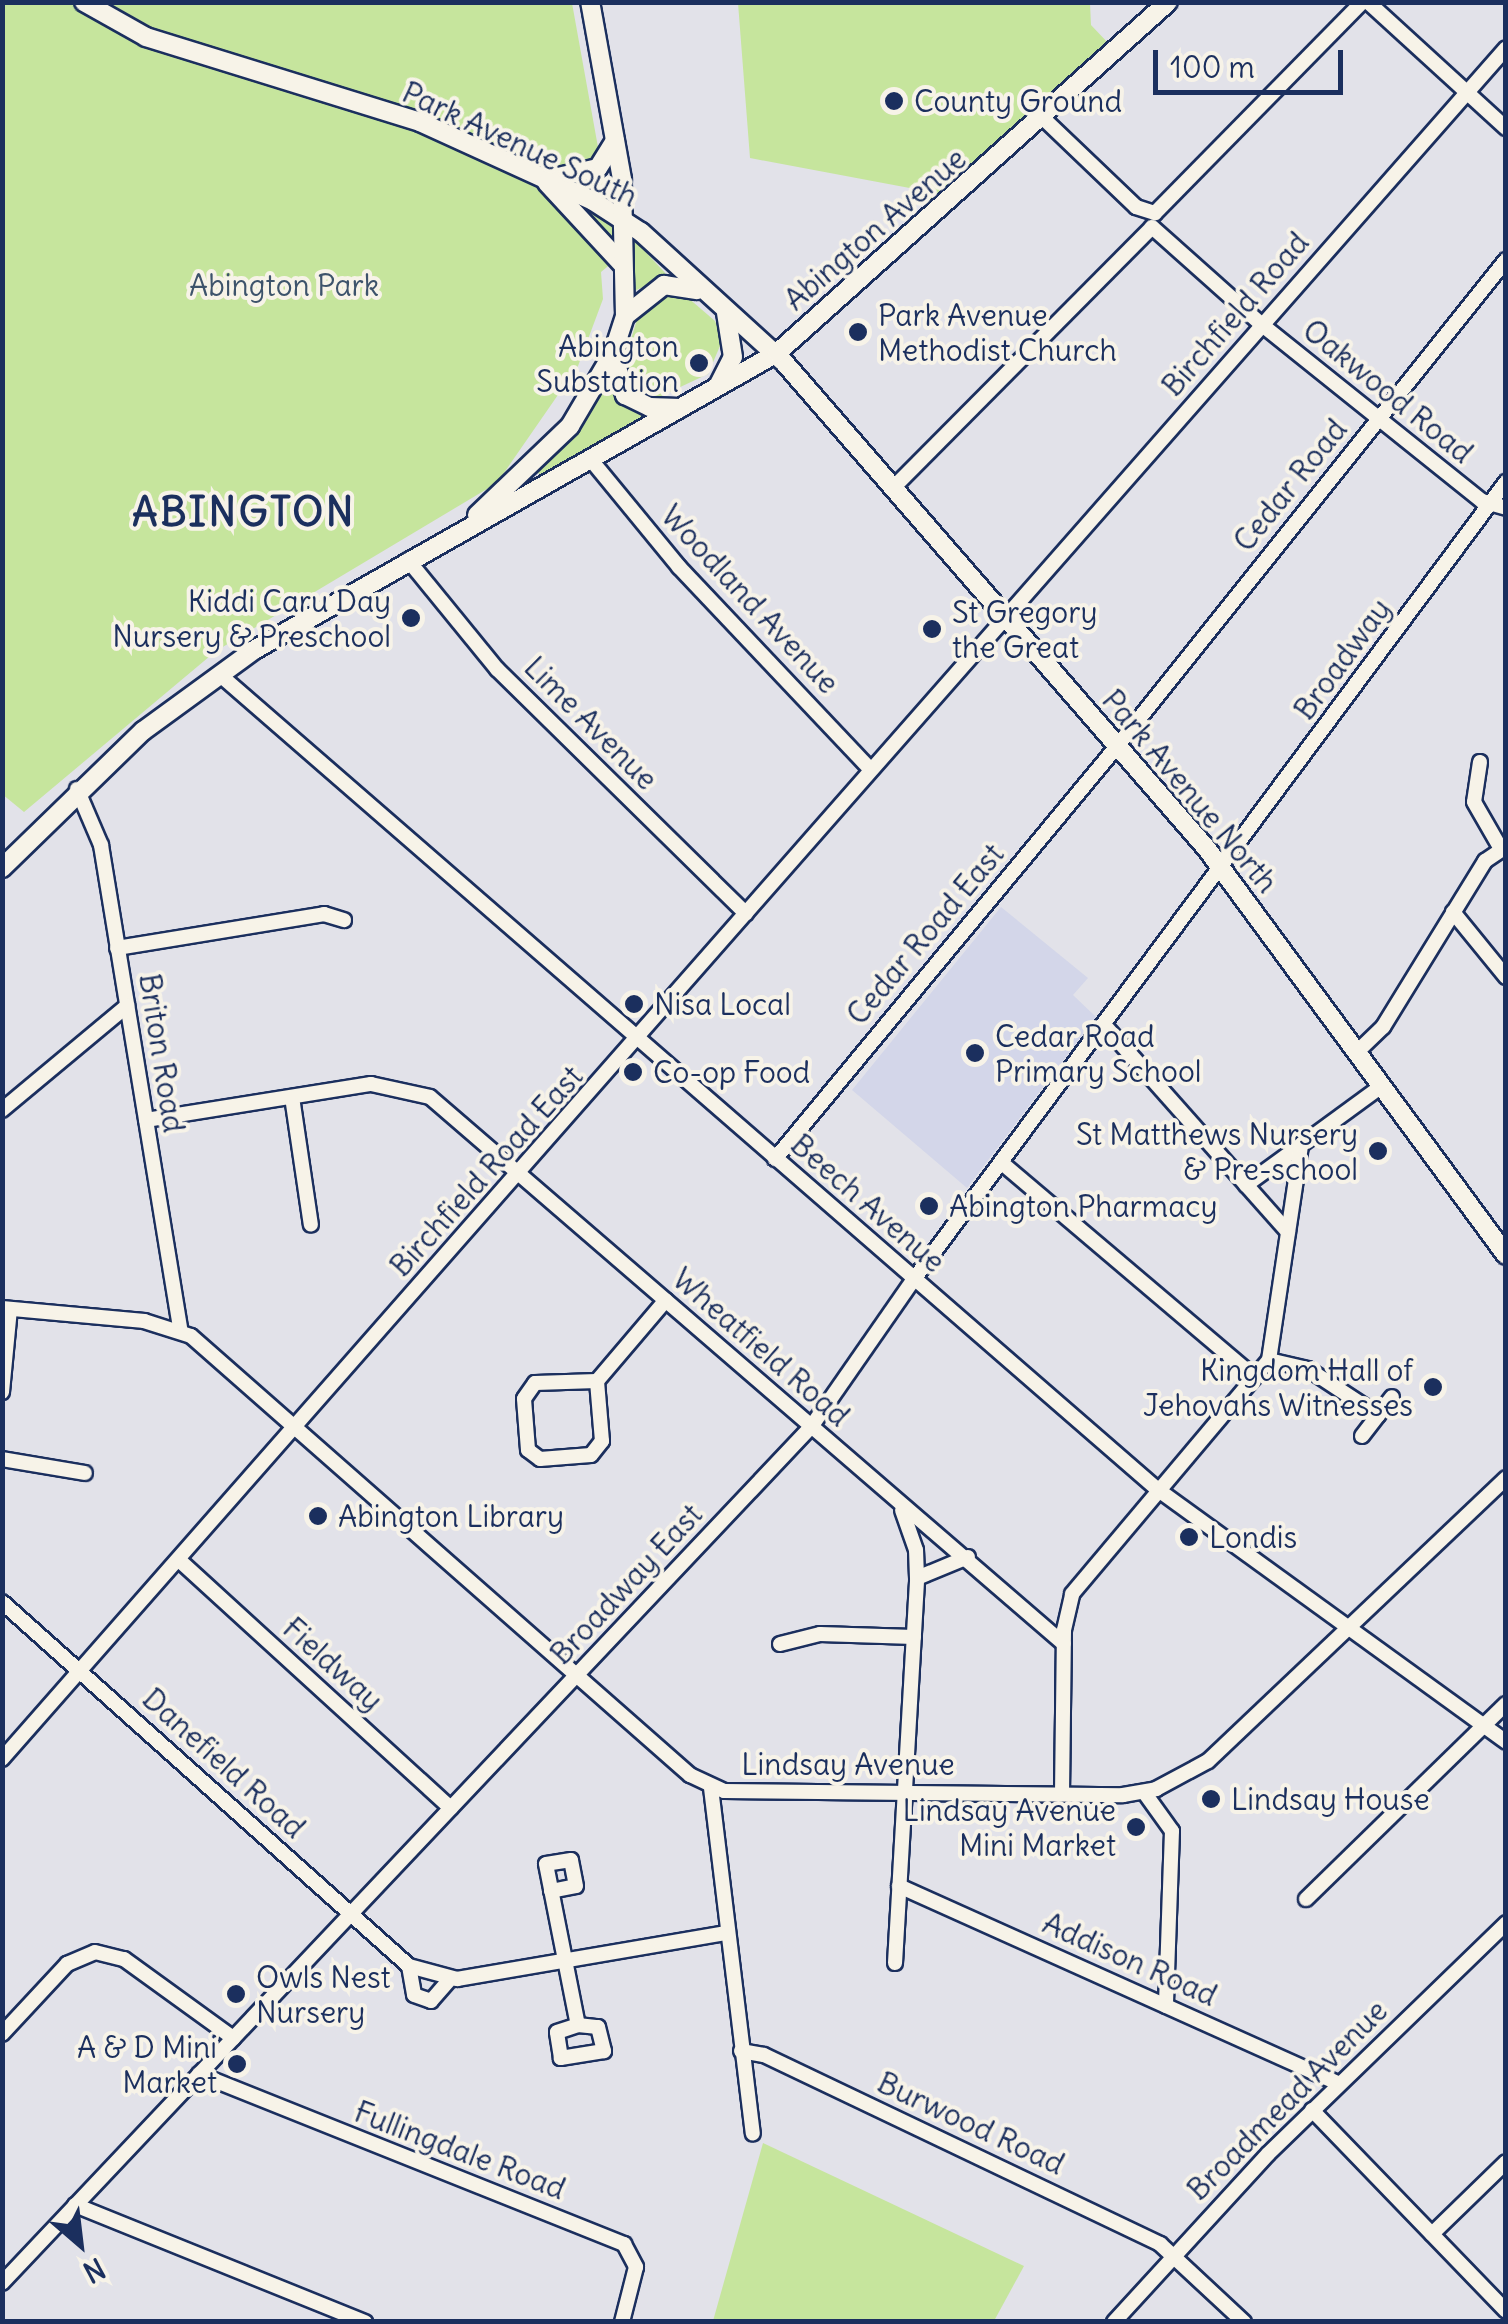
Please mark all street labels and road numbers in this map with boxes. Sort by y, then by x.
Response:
street label: Park Avenue South [397,74,643,214]
street label: Abington Avenue [777,140,973,318]
street label: Birchfield Road [1154,225,1316,403]
street label: Oakwood Road [1296,312,1480,470]
street label: Cedar Road [1226,412,1354,558]
street label: Woodland Avenue [654,497,846,701]
street label: Broadway [1286,591,1398,727]
street label: Lime Avenue [517,649,665,797]
street label: Park Avenue North [1095,682,1285,900]
street label: Cedar Road East [839,836,1011,1032]
street label: Briton Road [132,971,192,1135]
street label: Birchfield Road East [382,1058,590,1284]
street label: Beech Avenue [784,1126,952,1280]
street label: Wheatfield Road [665,1260,857,1434]
street label: Broadway East [543,1496,709,1672]
street label: Fieldway [276,1610,390,1718]
street label: Danefield Road [135,1681,313,1845]
street label: Lindsay Avenue [741,1746,955,1782]
street label: Addison Road [1037,1905,1223,2013]
street label: Broadmead Avenue [1180,1993,1394,2207]
street label: Burwood Road [872,2064,1070,2182]
street label: Fullingdale Road [350,2093,570,2207]

